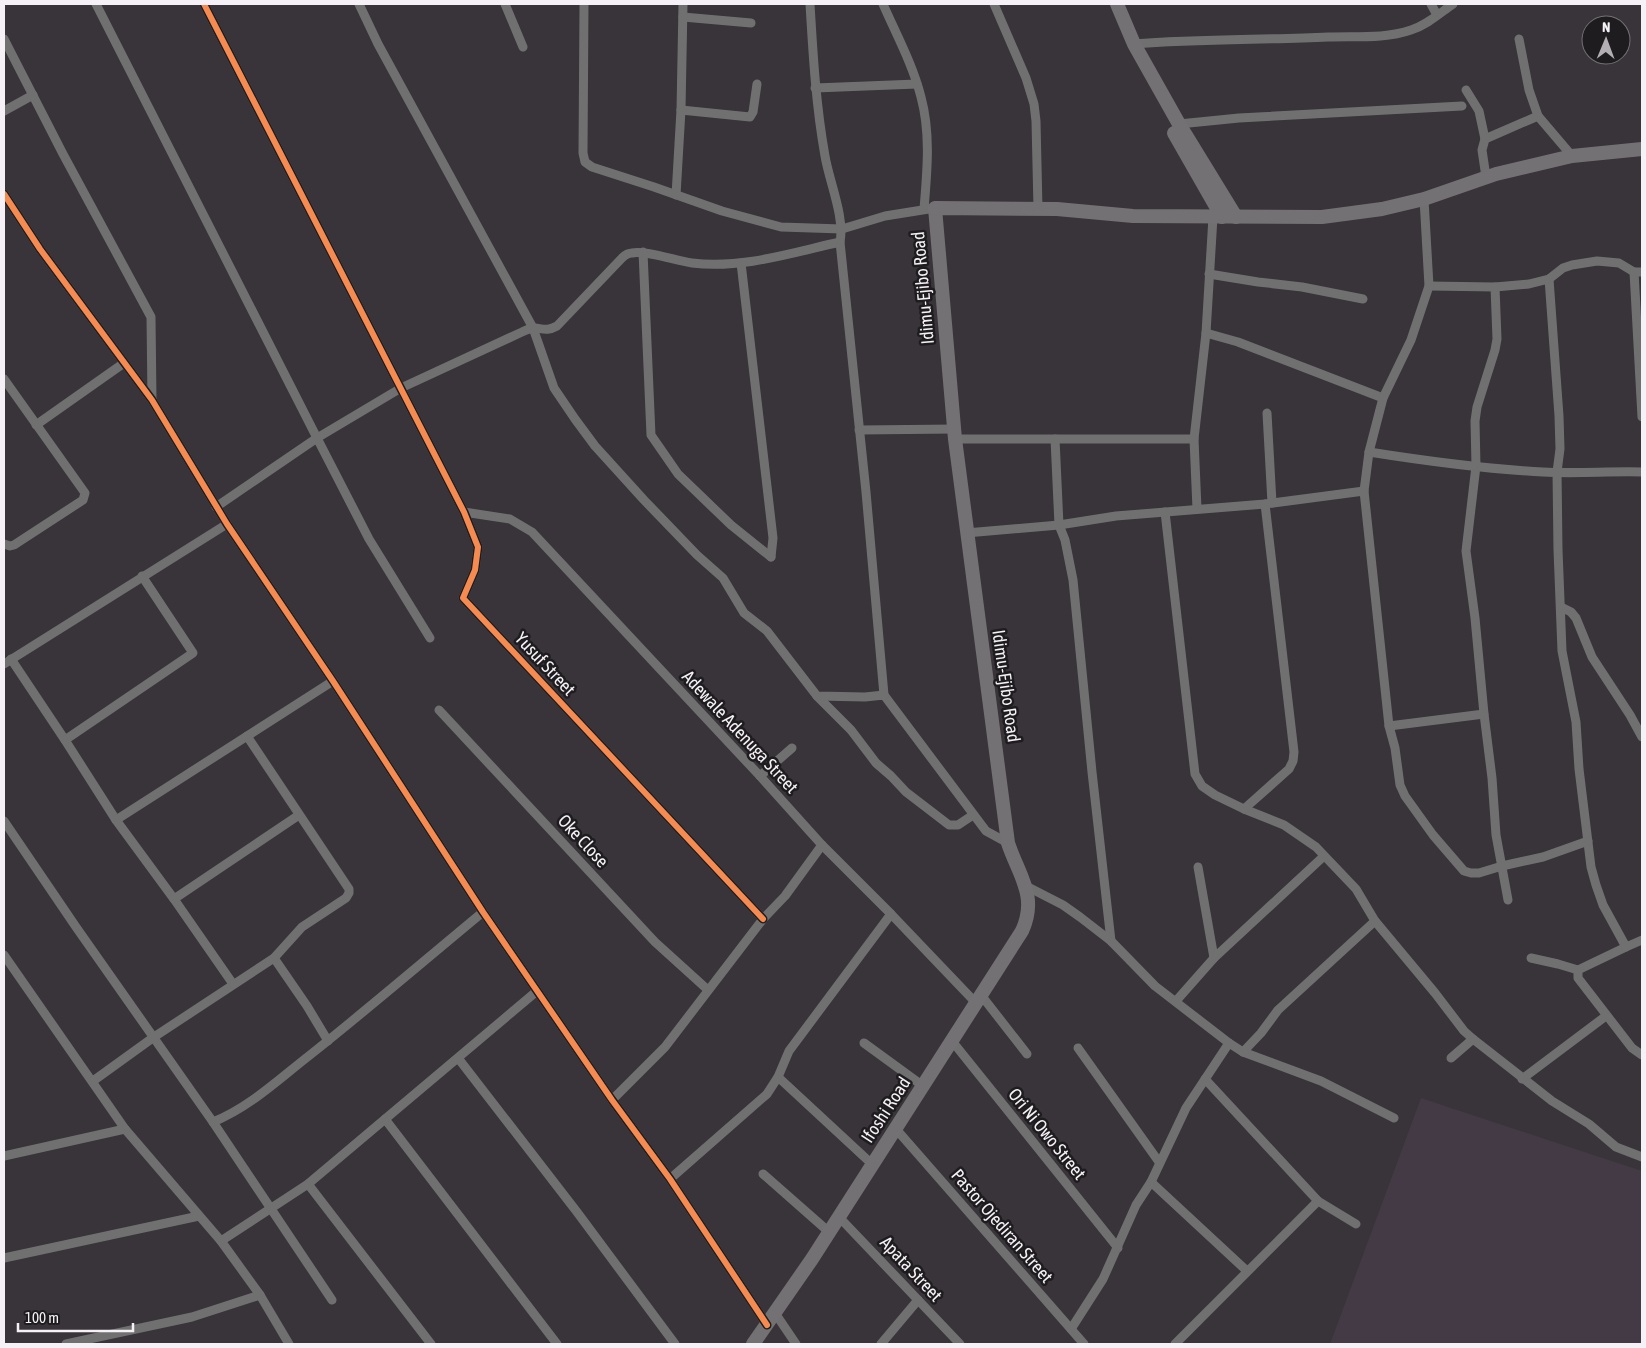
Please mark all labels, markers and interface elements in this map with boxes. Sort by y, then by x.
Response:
north arrow [1581,15,1631,65]
text: N [1602,19,1610,35]
street label: Idimu-Ejibo Road [907,231,938,345]
street label: Yusuf Street [511,628,580,700]
street label: Idimu-Ejibo Road [988,628,1025,743]
street label: Adewale Adenuga Street [678,666,803,797]
street label: Oke Close [554,810,613,871]
street label: Ifoshi Road [857,1073,915,1147]
street label: Ori Ni Owo Street [1004,1084,1091,1183]
street label: Pastor Ojediran Street [947,1165,1057,1287]
street label: Apata Street [876,1232,947,1306]
scale bar [18,1300,132,1332]
text: 100 m [25,1309,59,1326]

